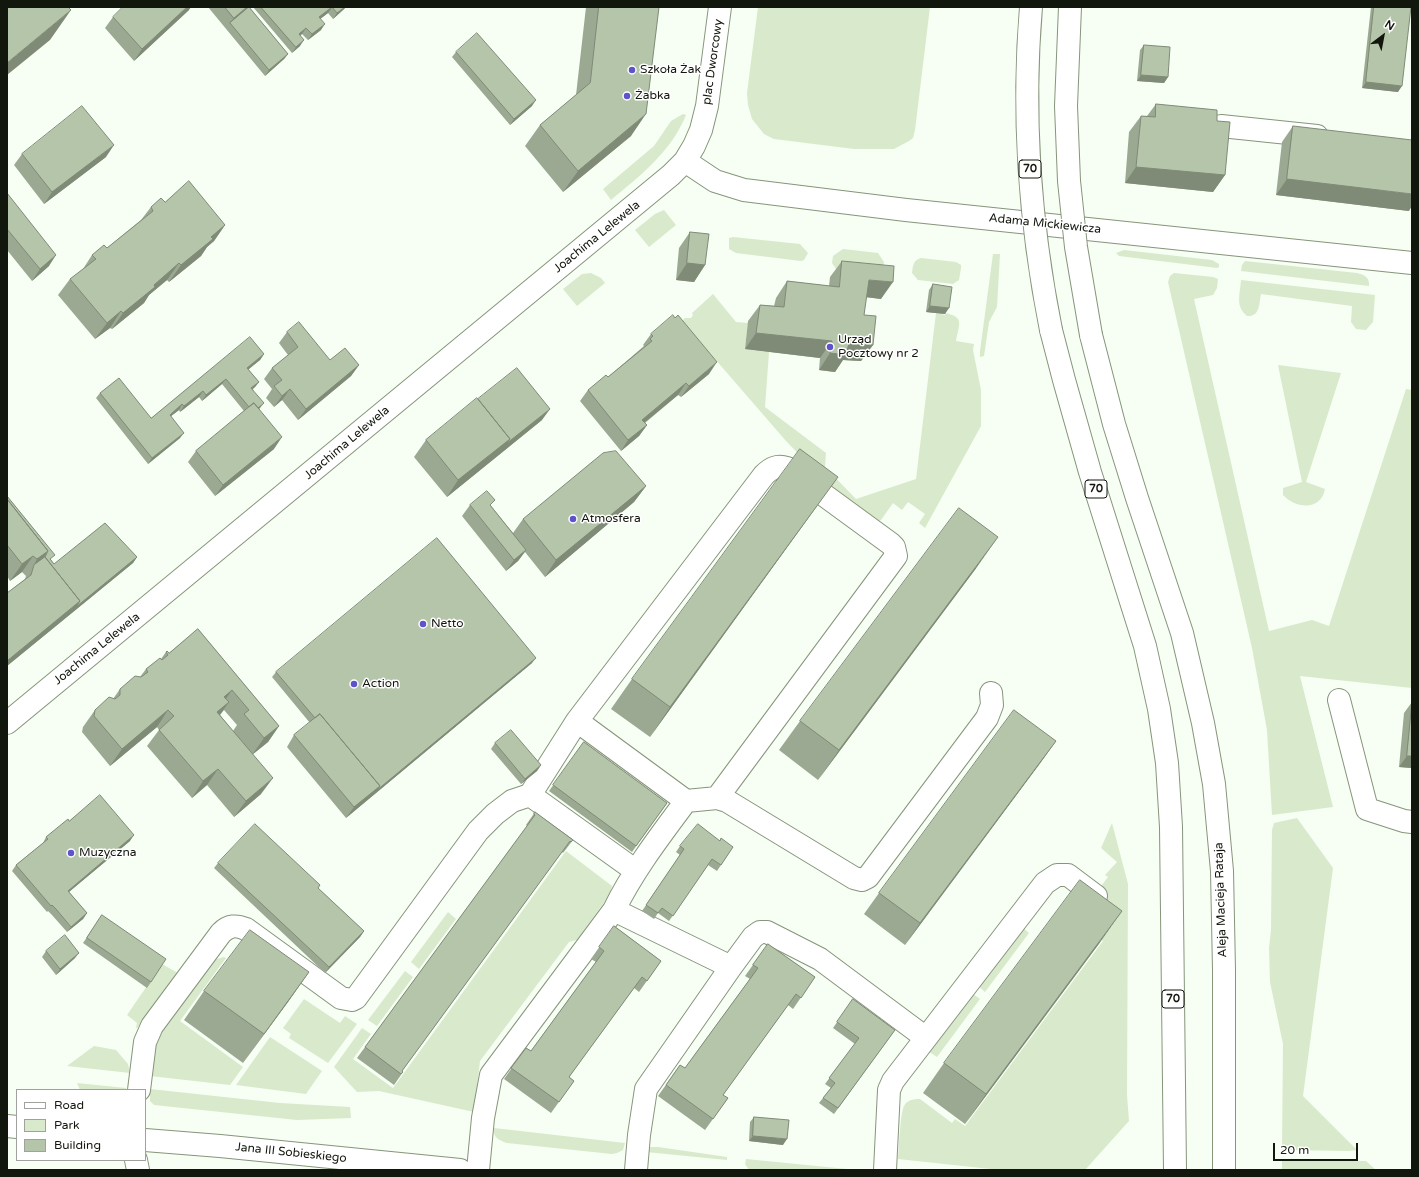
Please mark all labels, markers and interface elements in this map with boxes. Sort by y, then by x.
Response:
north arrow [1363,16,1403,56]
street label: plac Dworcowy [700,18,726,106]
text: N [1382,18,1397,33]
place label: Szkoła Żak [640,63,701,77]
marker: Szkoła Żak [627,65,637,75]
place label: Żabka [635,89,670,103]
marker: Żabka [622,91,632,101]
road number: 70 [1019,160,1041,178]
street label: Joachima Lelewela [551,198,643,276]
street label: Adama Mickiewicza [988,211,1102,237]
place label: Urząd Pocztowy nr 2 [838,333,919,361]
marker: Urząd Pocztowy nr 2 [825,342,835,352]
street label: Joachima Lelewela [302,403,392,483]
road number: 70 [1085,480,1107,498]
place label: Atmosfera [581,512,641,526]
marker: Atmosfera [568,514,578,524]
street label: Joachima Lelewela [51,610,143,688]
place label: Netto [431,617,464,631]
marker: Netto [418,619,428,629]
place label: Action [362,677,399,691]
marker: Action [349,679,359,689]
street label: Aleja Macieja Rataja [1212,842,1230,958]
place label: Muzyczna [79,846,137,860]
marker: Muzyczna [66,848,76,858]
road number: 70 [1162,990,1184,1008]
legend [16,1089,146,1161]
text: Road [54,1098,84,1112]
text: Park [54,1118,80,1132]
scale bar [1275,1135,1360,1161]
text: Building [54,1138,101,1152]
street label: Jana III Sobieskiego [235,1140,347,1166]
text: 20 m [1280,1143,1309,1157]

